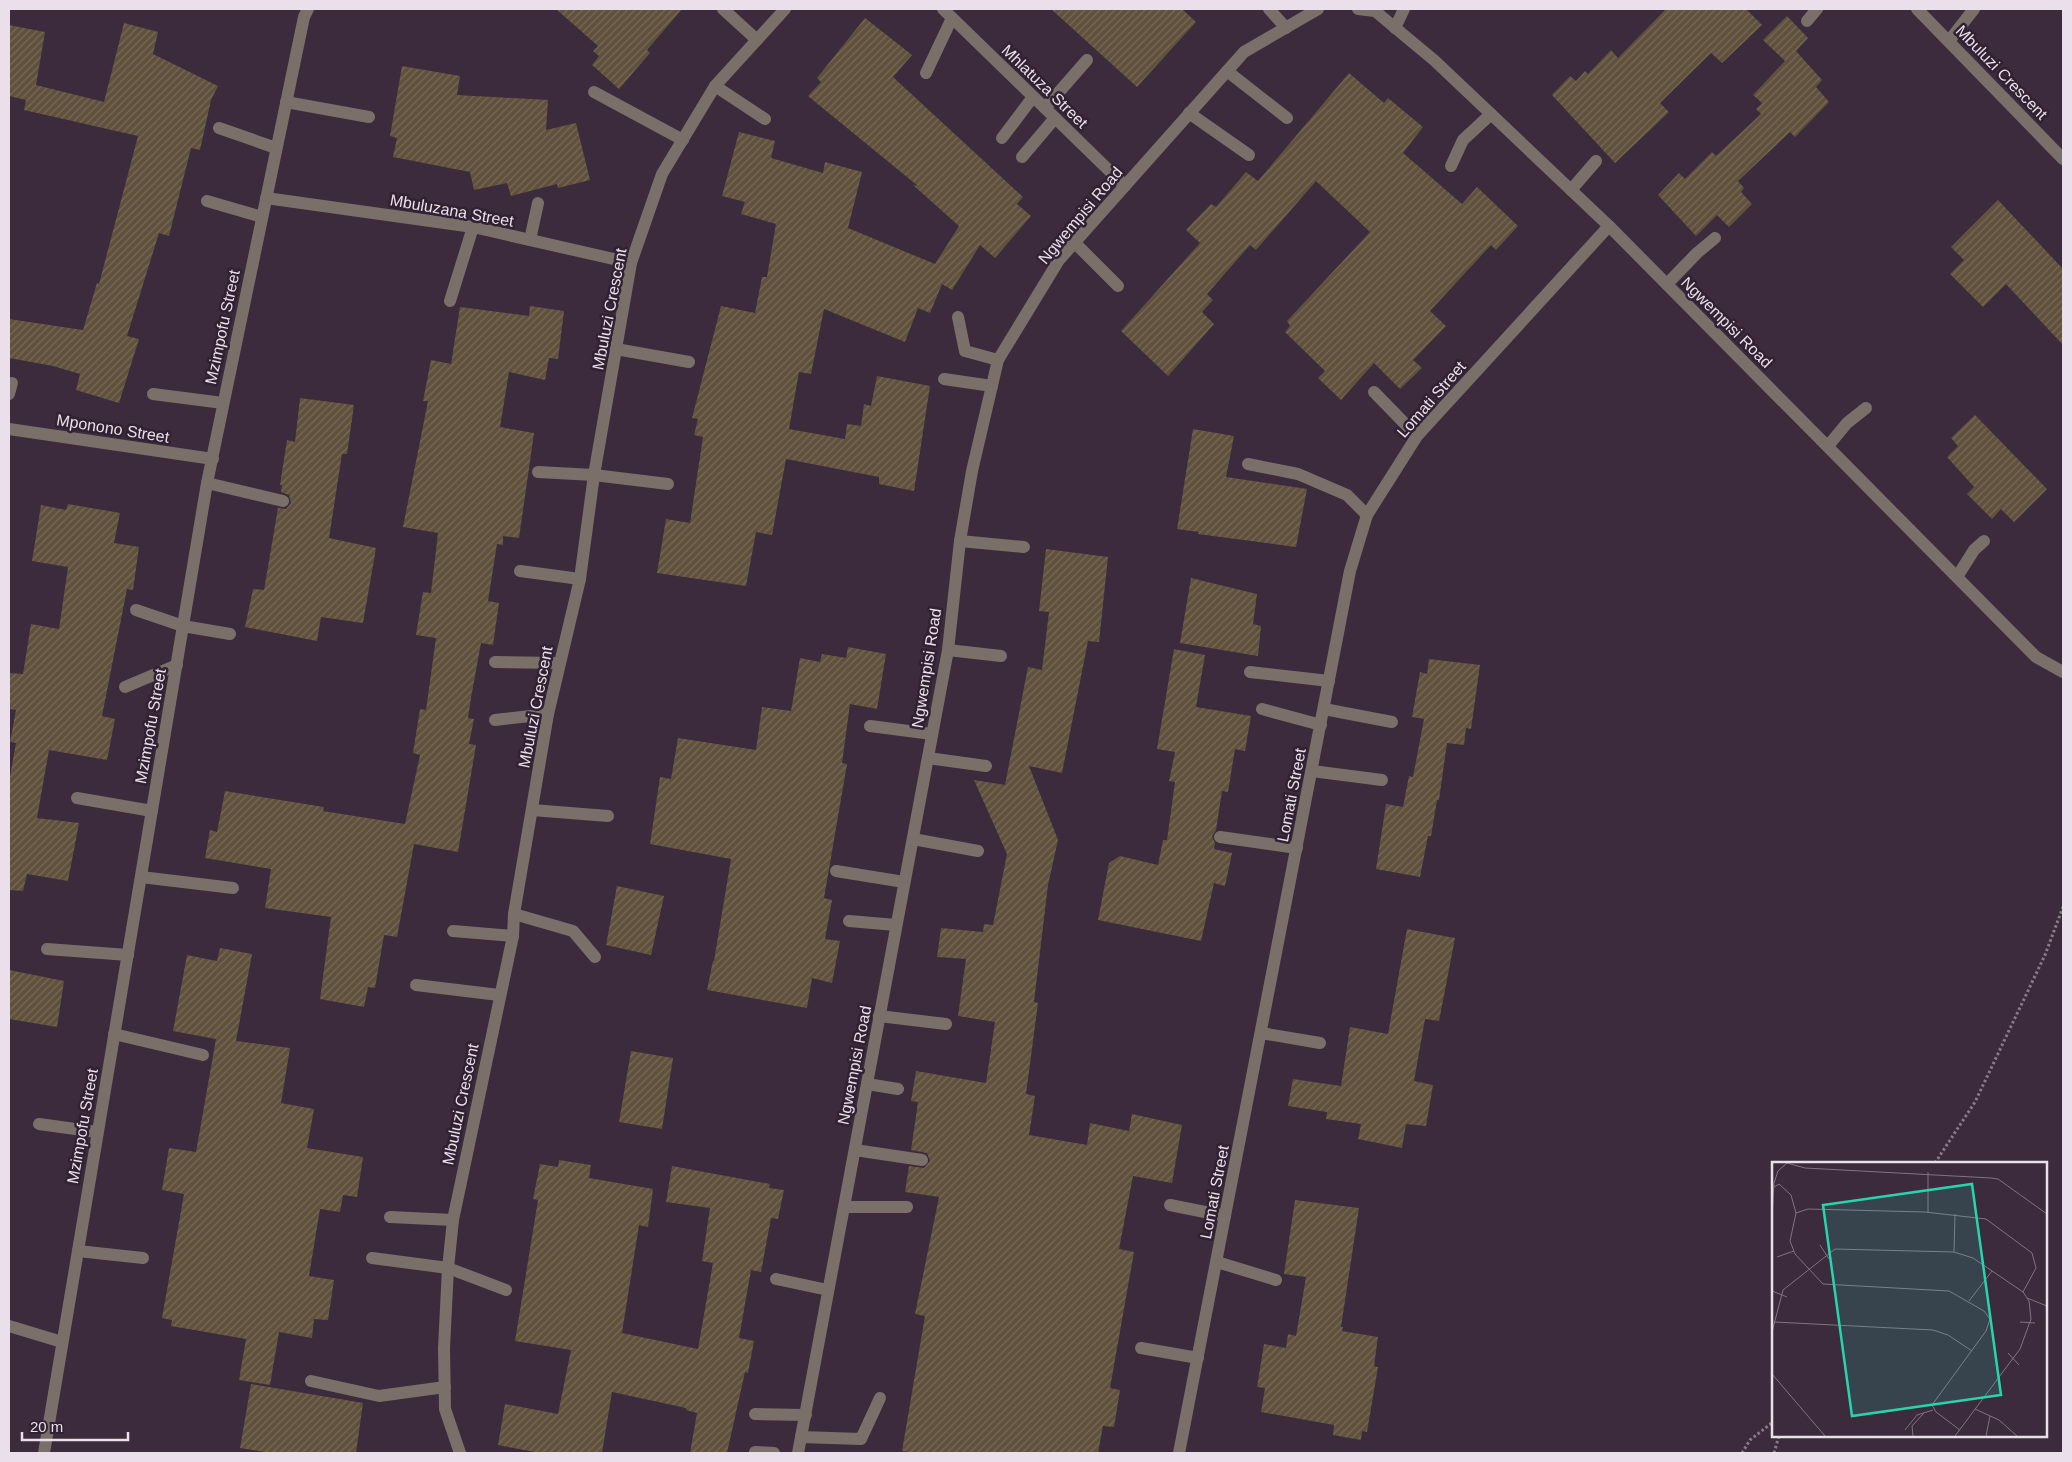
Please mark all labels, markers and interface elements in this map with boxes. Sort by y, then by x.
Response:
street label: Mbuluzi Crescent [1953,22,2051,123]
street label: Mhlatuza Street [998,41,1091,132]
street label: Ngwempisi Road [1035,164,1126,267]
street label: Mbuluzana Street [389,191,516,230]
street label: Mbuluzi Crescent [589,246,630,371]
street label: Mzimpofu Street [202,268,243,386]
street label: Ngwempisi Road [1678,274,1775,371]
street label: Lomati Street [1394,357,1469,441]
street label: Mponono Street [55,411,171,446]
street label: Ngwempisi Road [909,607,944,729]
street label: Mbuluzi Crescent [515,644,556,769]
street label: Mzimpofu Street [132,667,169,785]
street label: Lomati Street [1274,746,1309,843]
street label: Ngwempisi Road [835,1004,874,1126]
street label: Mbuluzi Crescent [439,1041,482,1166]
street label: Mzimpofu Street [64,1067,101,1185]
street label: Lomati Street [1197,1143,1232,1240]
inset map [1772,1162,2047,1437]
scale bar [22,1410,129,1442]
text: 20 m [30,1418,63,1435]

